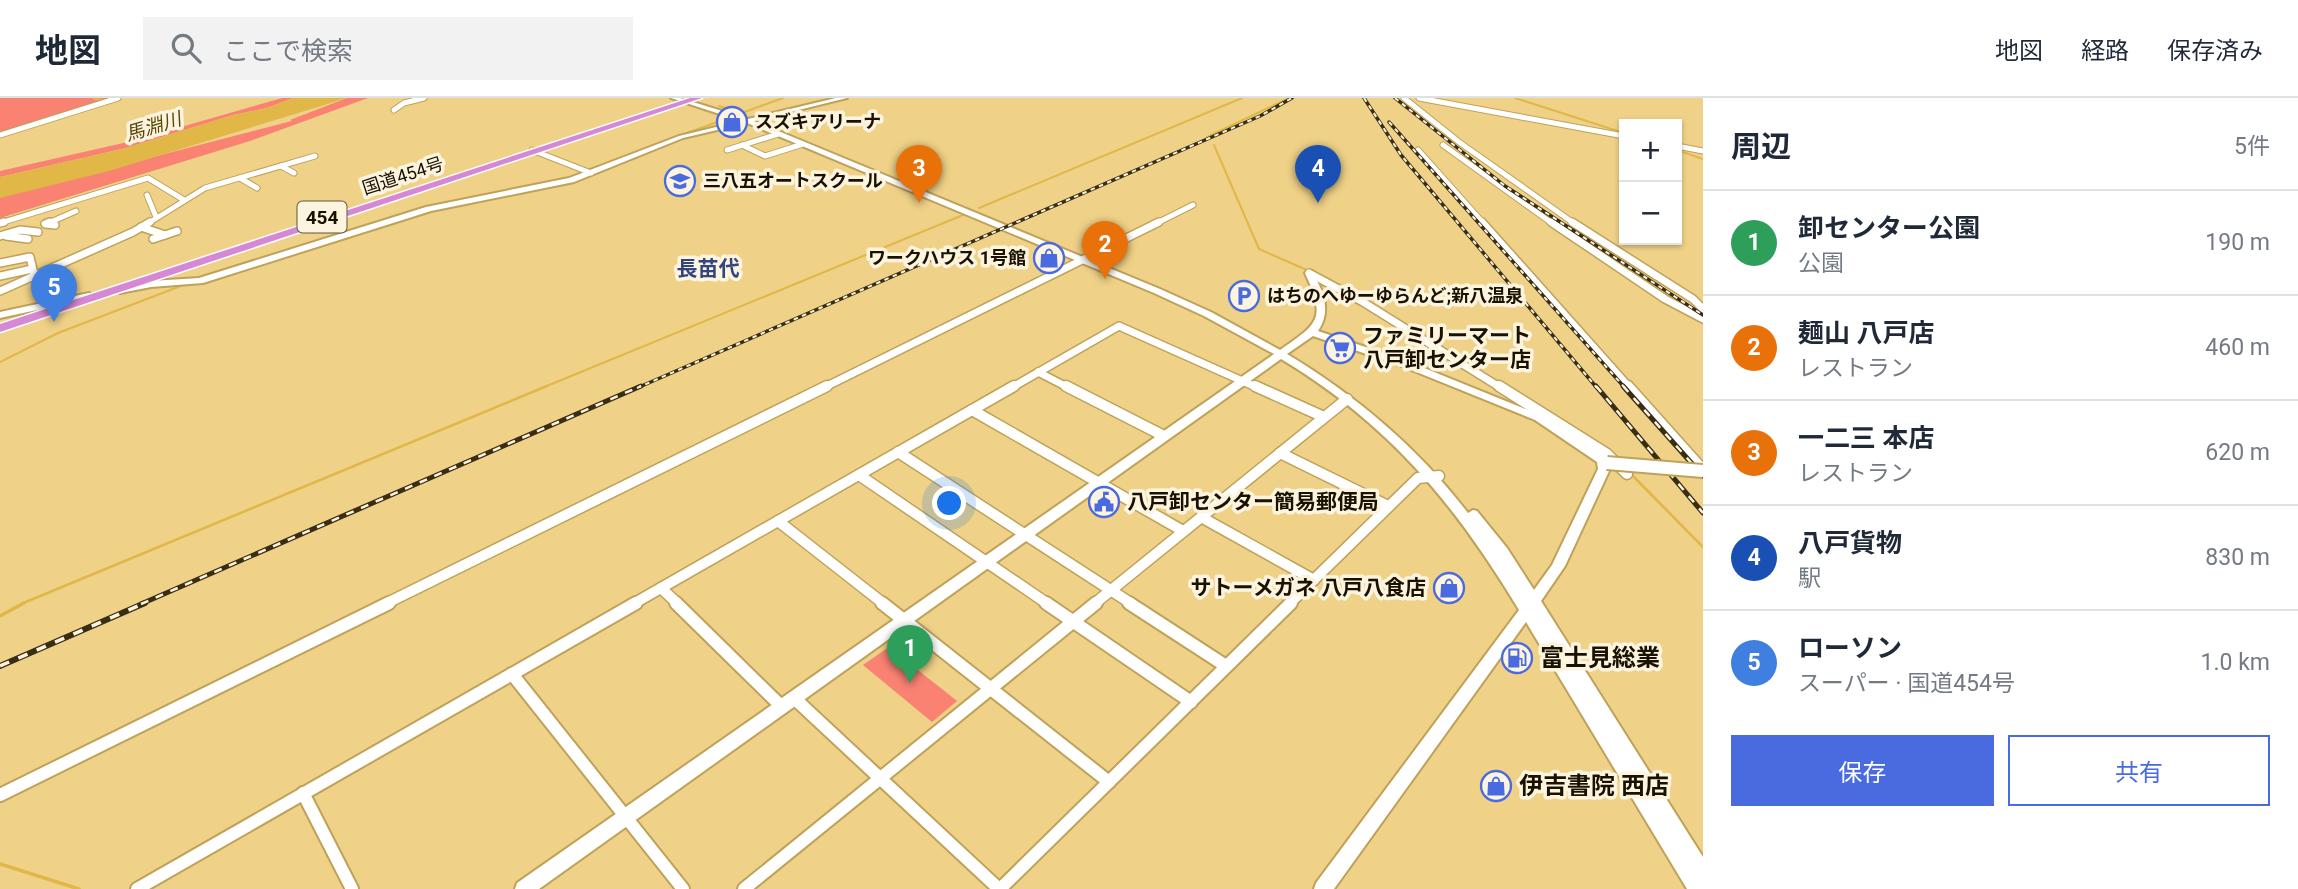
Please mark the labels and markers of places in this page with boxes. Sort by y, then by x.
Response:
shop icon: スズキアリーナ [715,105,749,139]
place label: スズキアリーナ [755,111,881,132]
pin: 3 [896,145,942,203]
pin: 4 [1295,145,1341,203]
school or university icon: 三八五オートスクール [663,164,697,198]
place label: 三八五オートスクール [703,170,883,191]
pin: 2 [1082,221,1128,279]
shop icon: ワークハウス 1号館 [1032,241,1066,275]
place label: ワークハウス 1号館 [868,247,1026,268]
pin: 5 [31,264,77,322]
parking icon: はちのへゆーゆらんど;新八温泉 [1227,279,1261,313]
place label: はちのへゆーゆらんど;新八温泉 [1267,285,1523,306]
place label: ファミリーマート 八戸卸センター店 [1363,324,1531,372]
supermarket icon: ファミリーマート 八戸卸センター店 [1323,331,1357,365]
public building icon: 八戸卸センター簡易郵便局 [1087,485,1121,519]
place label: 八戸卸センター簡易郵便局 [1127,490,1379,514]
shop icon: サトーメガネ 八戸八食店 [1432,571,1466,605]
place label: サトーメガネ 八戸八食店 [1191,576,1426,600]
pin: 1 [887,625,933,683]
fuel station icon: 富士見総業 [1500,641,1534,675]
place label: 富士見総業 [1540,644,1660,672]
shop icon: 伊吉書院 西店 [1479,769,1513,803]
place label: 伊吉書院 西店 [1519,772,1669,800]

